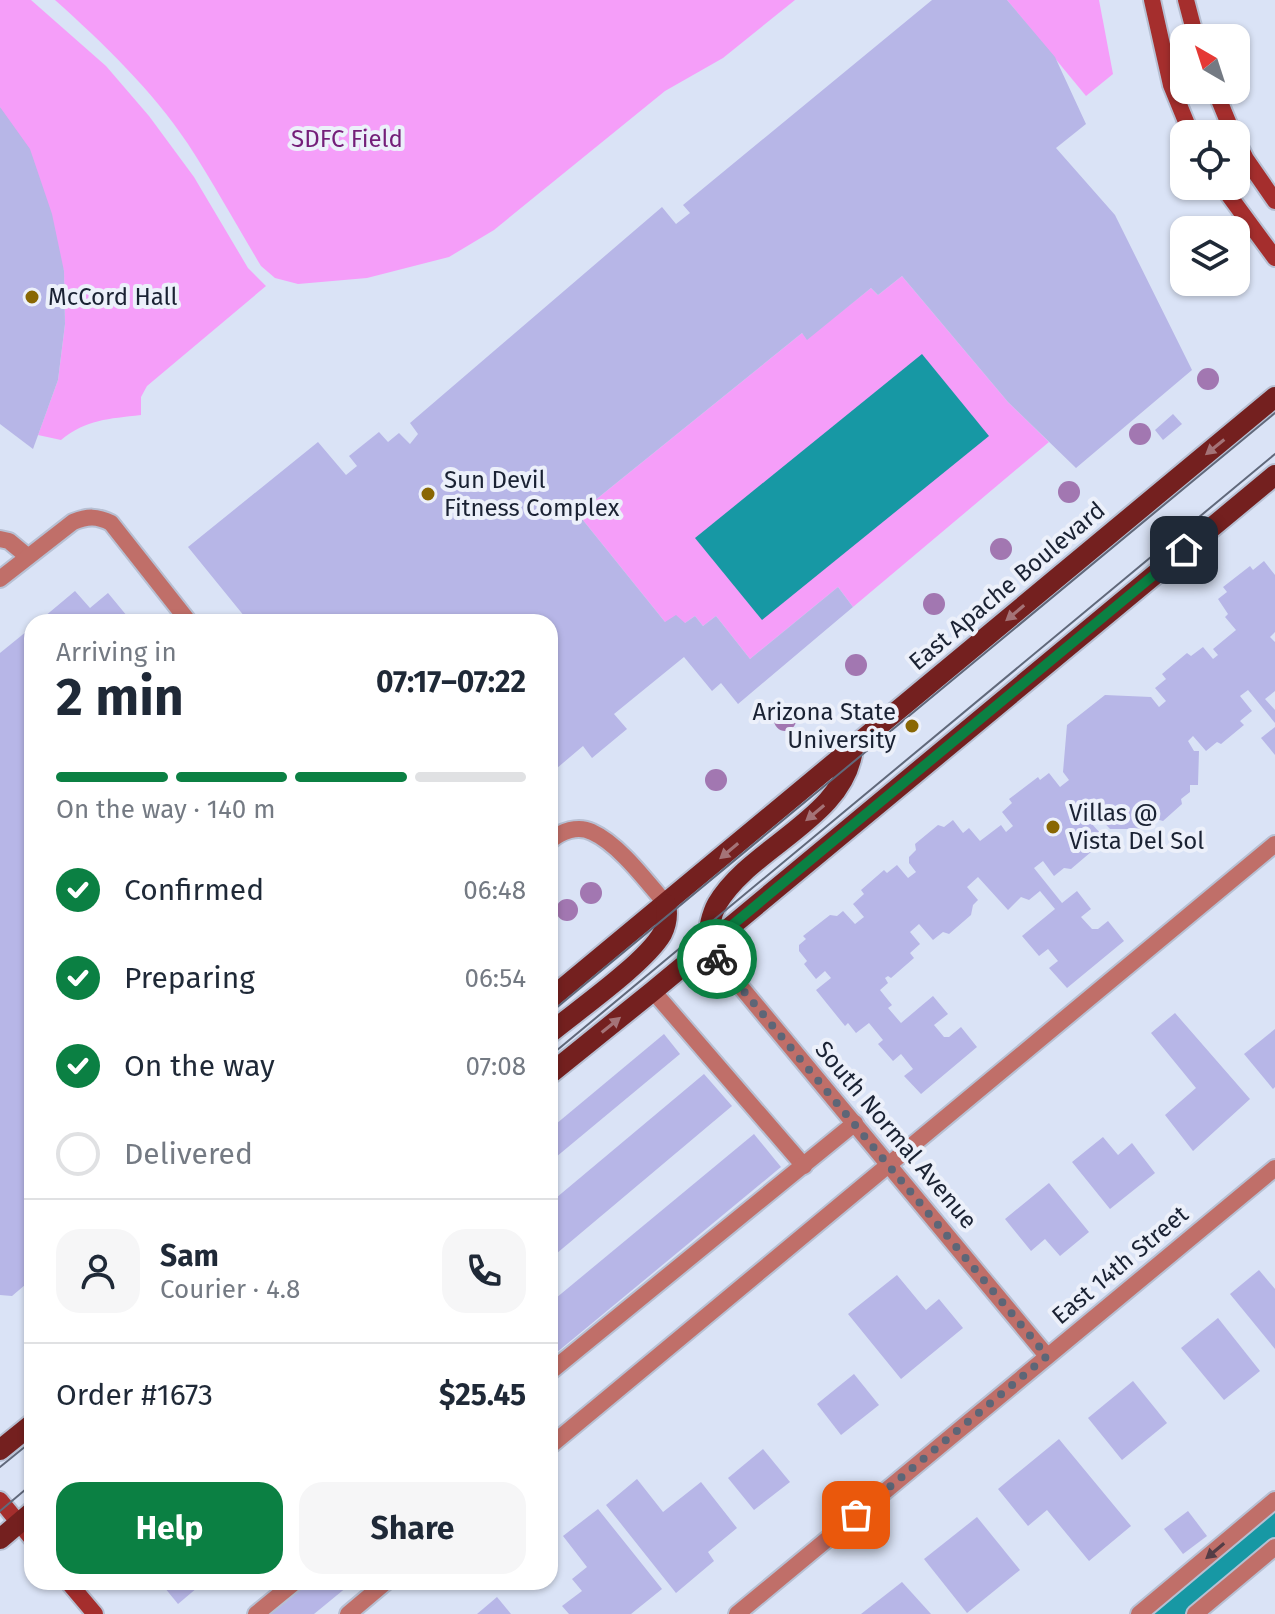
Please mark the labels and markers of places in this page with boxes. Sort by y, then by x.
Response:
place label: McCord Hall [48,283,178,311]
marker: McCord Hall [23,288,41,306]
place label: Sun Devil Fitness Complex [444,466,620,522]
marker: Sun Devil Fitness Complex [419,485,437,503]
pin [1150,516,1218,584]
place label: Arizona State University [752,698,896,754]
marker: Arizona State University [903,717,921,735]
place label: Villas @ Vista Del Sol [1069,799,1204,855]
marker: Villas @ Vista Del Sol [1044,818,1062,836]
pin [822,1481,890,1549]

